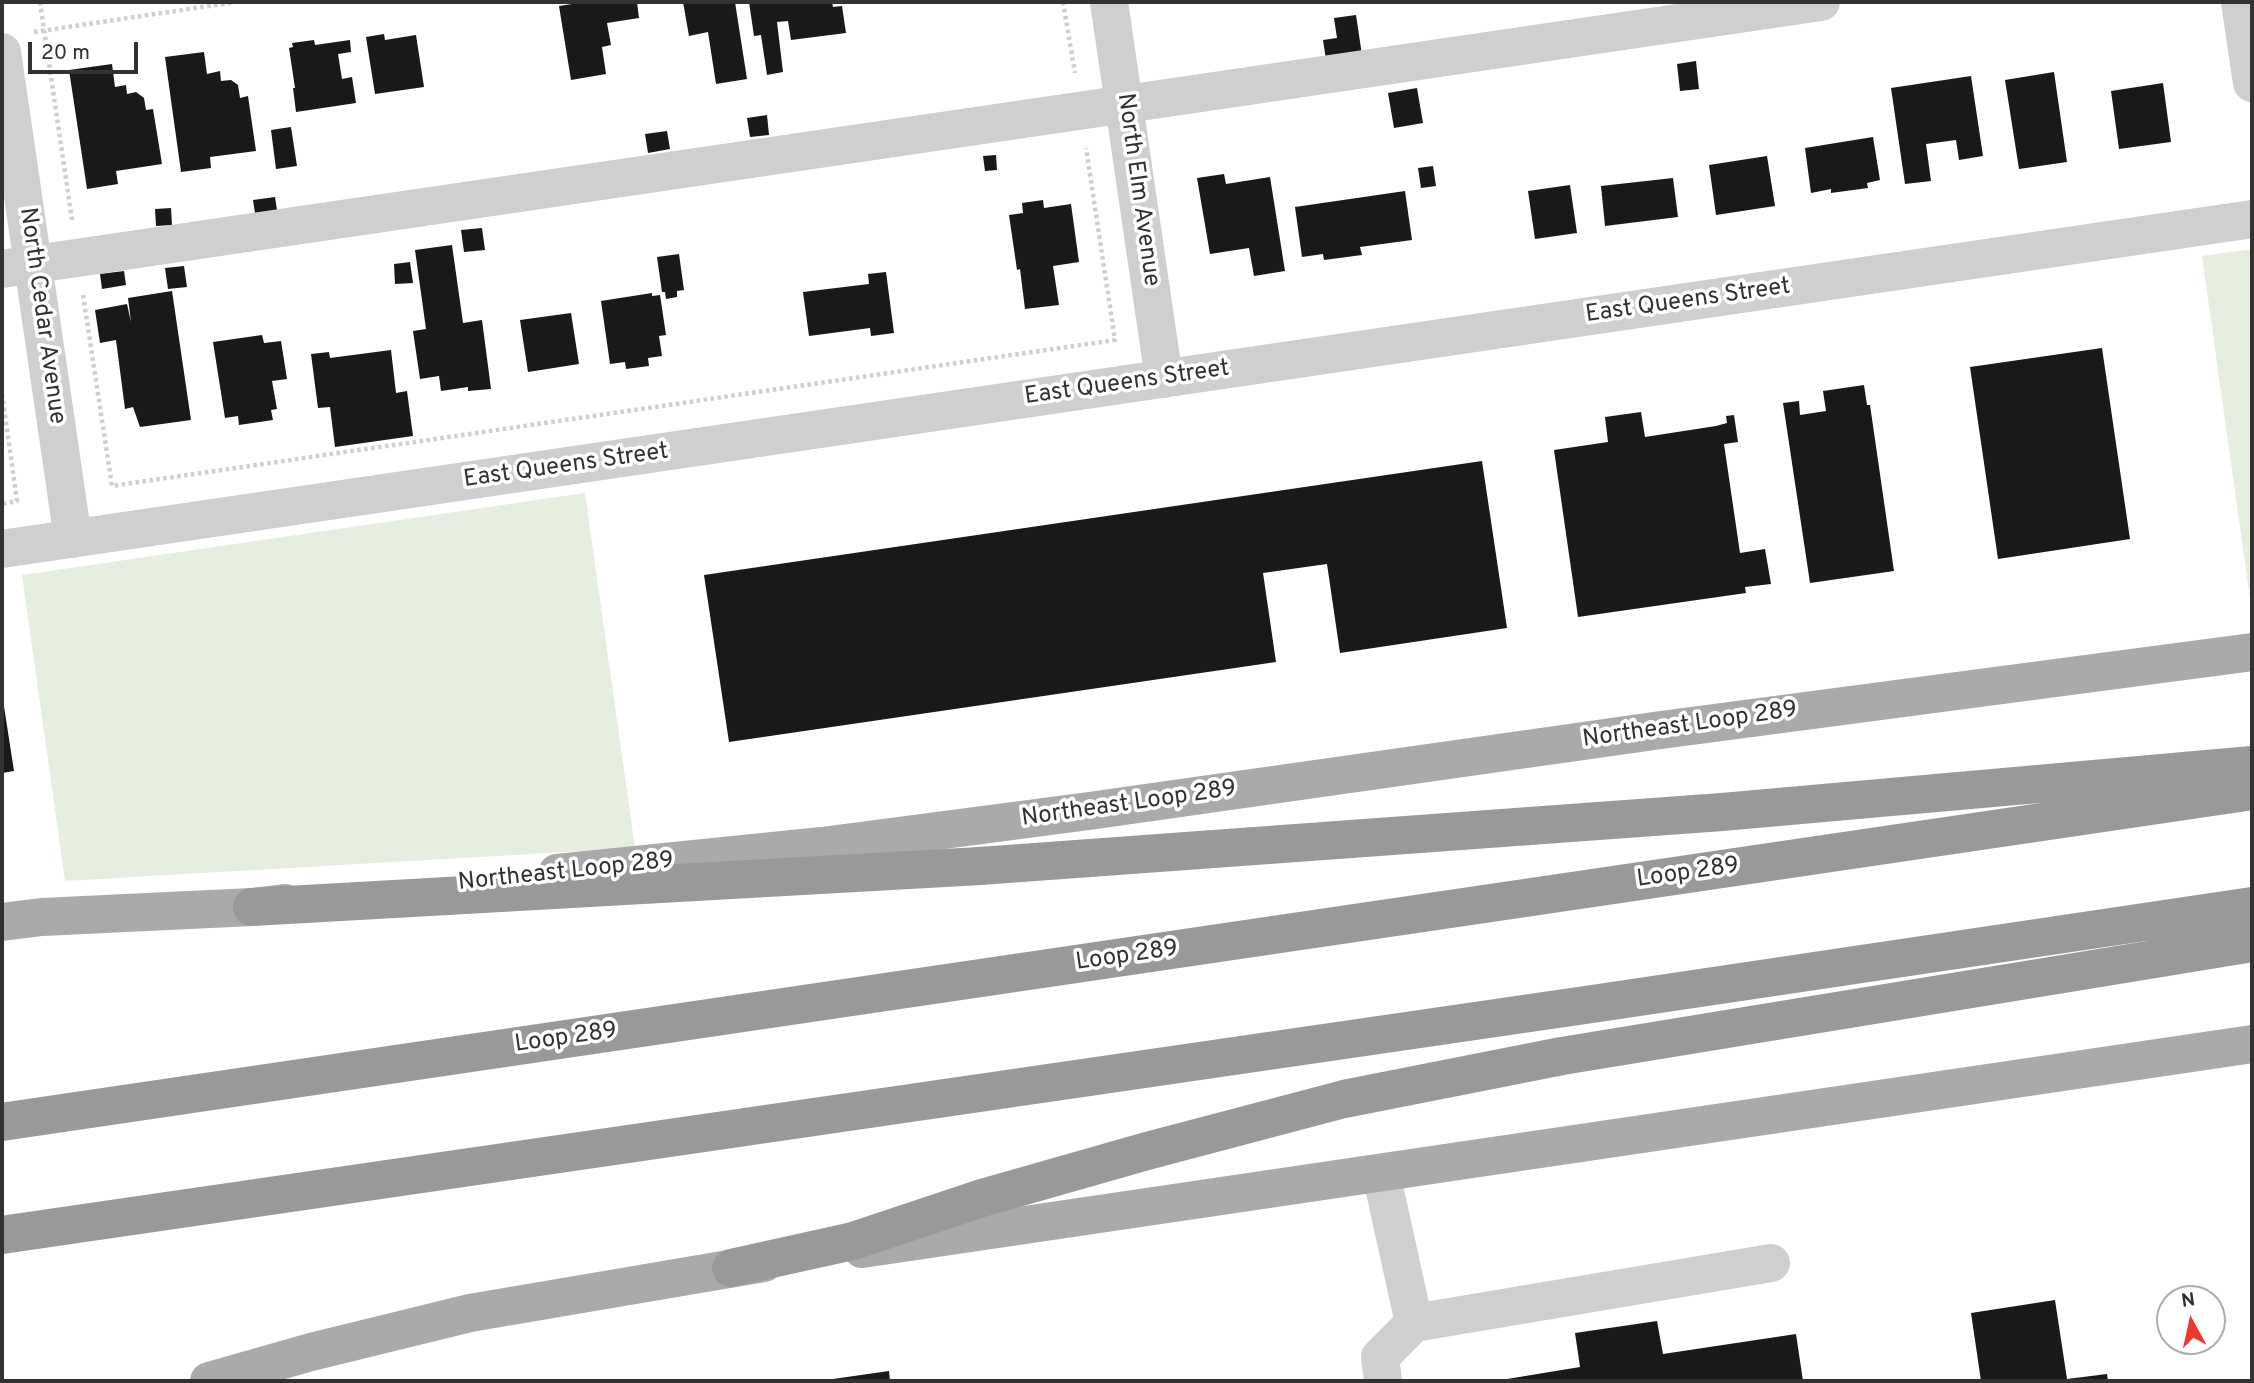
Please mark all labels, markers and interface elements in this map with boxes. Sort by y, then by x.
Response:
scale bar [32,28,142,72]
text: 20 m [41,40,90,67]
street label: North Elm Avenue [1109,92,1165,288]
street label: North Cedar Avenue [12,206,70,426]
street label: East Queens Street [1584,273,1792,331]
street label: East Queens Street [1023,355,1231,413]
street label: East Queens Street [462,438,670,496]
street label: Northeast Loop 289 [1581,697,1799,755]
street label: Northeast Loop 289 [1020,776,1238,834]
street label: Northeast Loop 289 [457,847,675,899]
street label: Loop 289 [1635,853,1741,895]
street label: Loop 289 [1074,936,1180,978]
street label: Loop 289 [513,1018,619,1060]
north arrow [2156,1285,2226,1355]
text: N [2180,1288,2197,1314]

